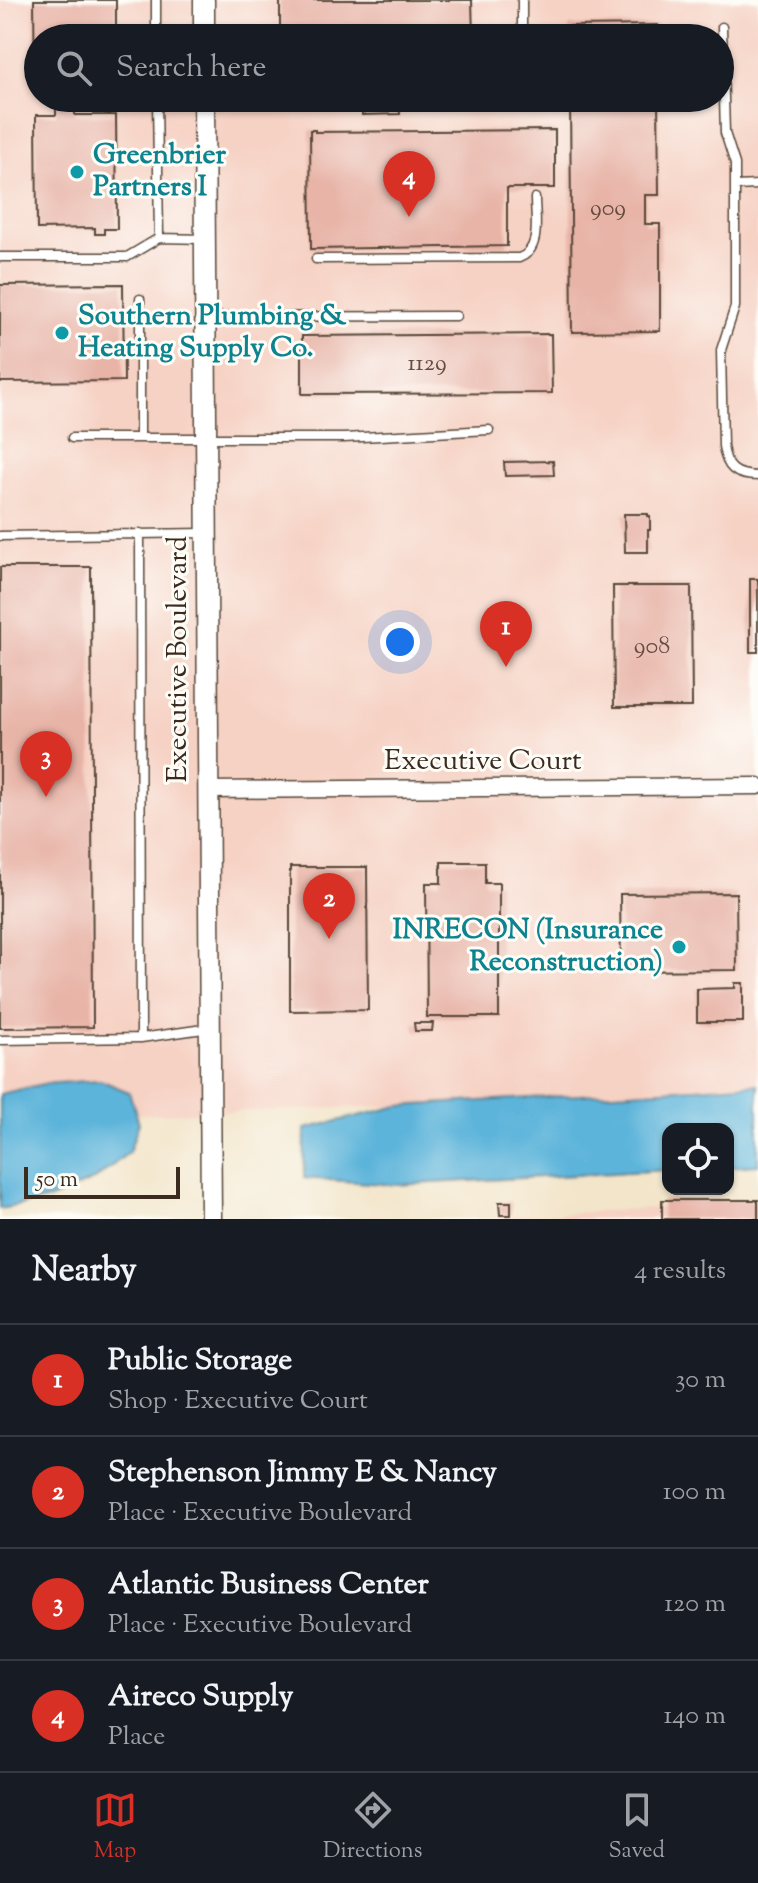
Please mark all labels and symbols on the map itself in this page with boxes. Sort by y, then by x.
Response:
place label: Greenbrier Partners I [93,136,226,208]
pin: 4 [383,151,435,217]
marker: Greenbrier Partners I [68,163,86,181]
house number: 909 [590,192,626,226]
place label: Southern Plumbing & Heating Supply Co. [78,297,346,369]
marker: Southern Plumbing & Heating Supply Co. [53,324,71,342]
house number: 1129 [407,347,447,381]
street label: Executive Boulevard [159,535,199,782]
pin: 1 [480,601,532,667]
your location [380,622,420,662]
house number: 908 [634,630,670,664]
pin: 3 [20,731,72,797]
street label: Executive Court [384,742,582,782]
pin: 2 [303,873,355,939]
place label: INRECON (Insurance Reconstruction) [393,911,663,983]
marker: INRECON (Insurance Reconstruction) [670,938,688,956]
scale bar [24,1163,180,1199]

